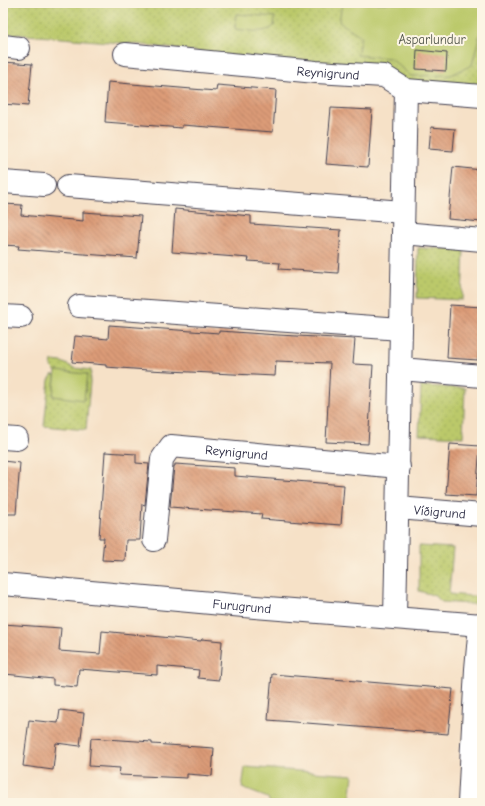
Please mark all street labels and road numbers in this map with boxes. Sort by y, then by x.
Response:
street label: Reynigrund [296,63,360,83]
street label: Reynigrund [204,442,268,463]
street label: Víðigrund [413,502,466,522]
street label: Furugrund [212,596,272,616]

